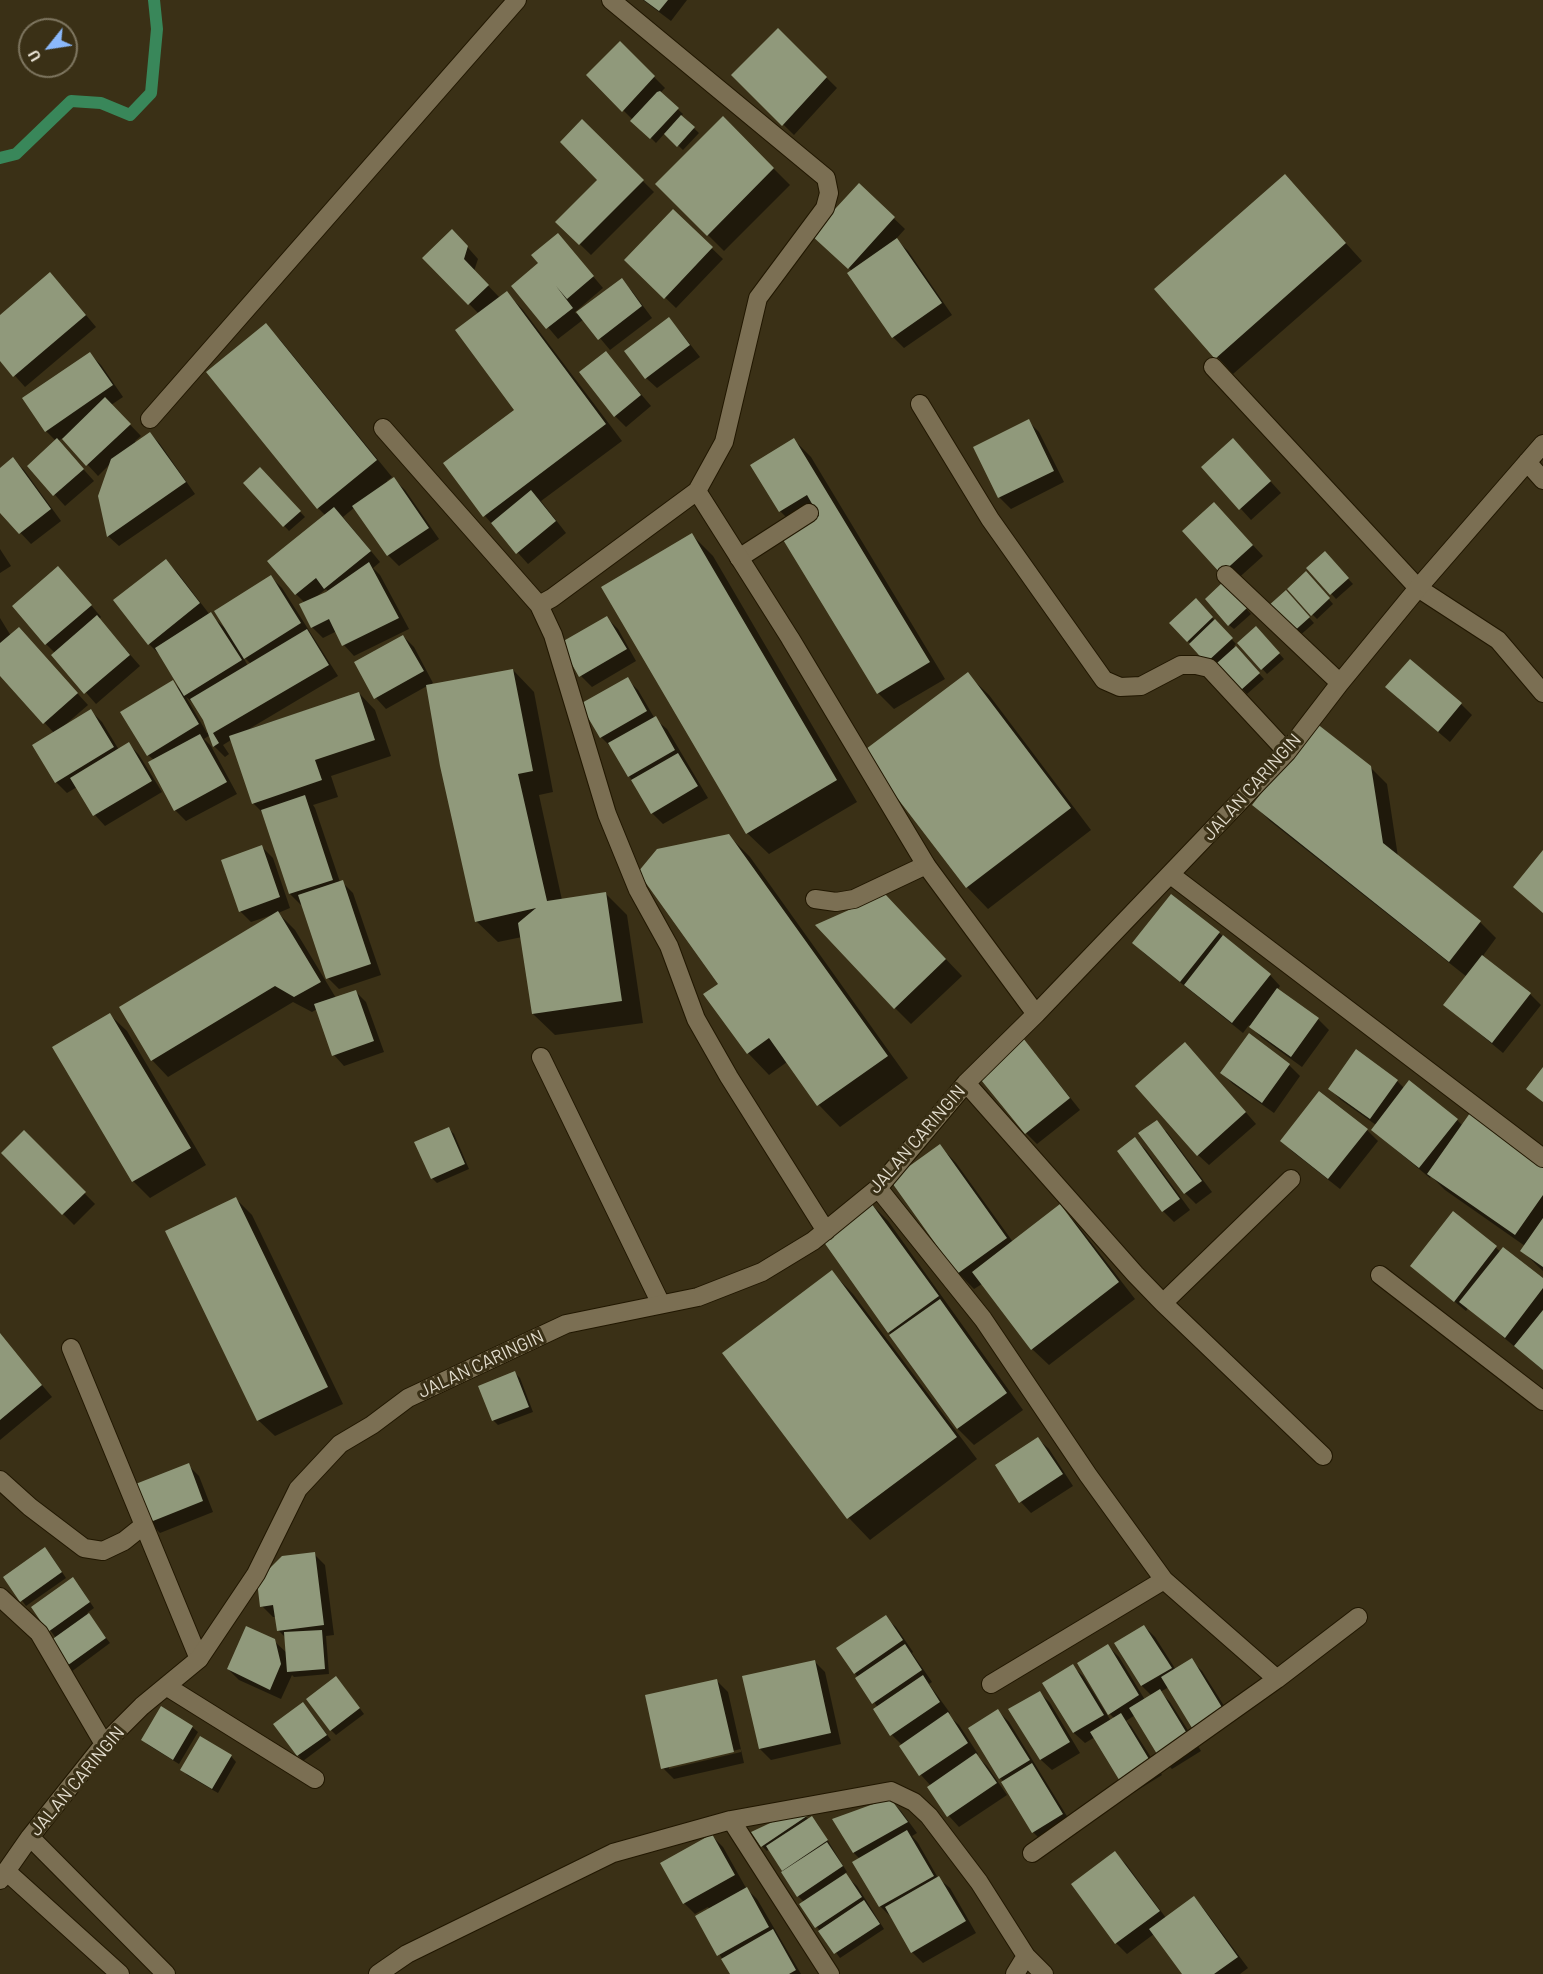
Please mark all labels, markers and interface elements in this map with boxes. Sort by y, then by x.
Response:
north arrow [18,18,78,78]
text: U [23,47,44,65]
street label: JALAN CARINGIN [1198,729,1306,845]
street label: JALAN CARINGIN [864,1080,970,1198]
street label: JALAN CARINGIN [415,1325,547,1403]
street label: JALAN CARINGIN [25,1722,129,1840]

